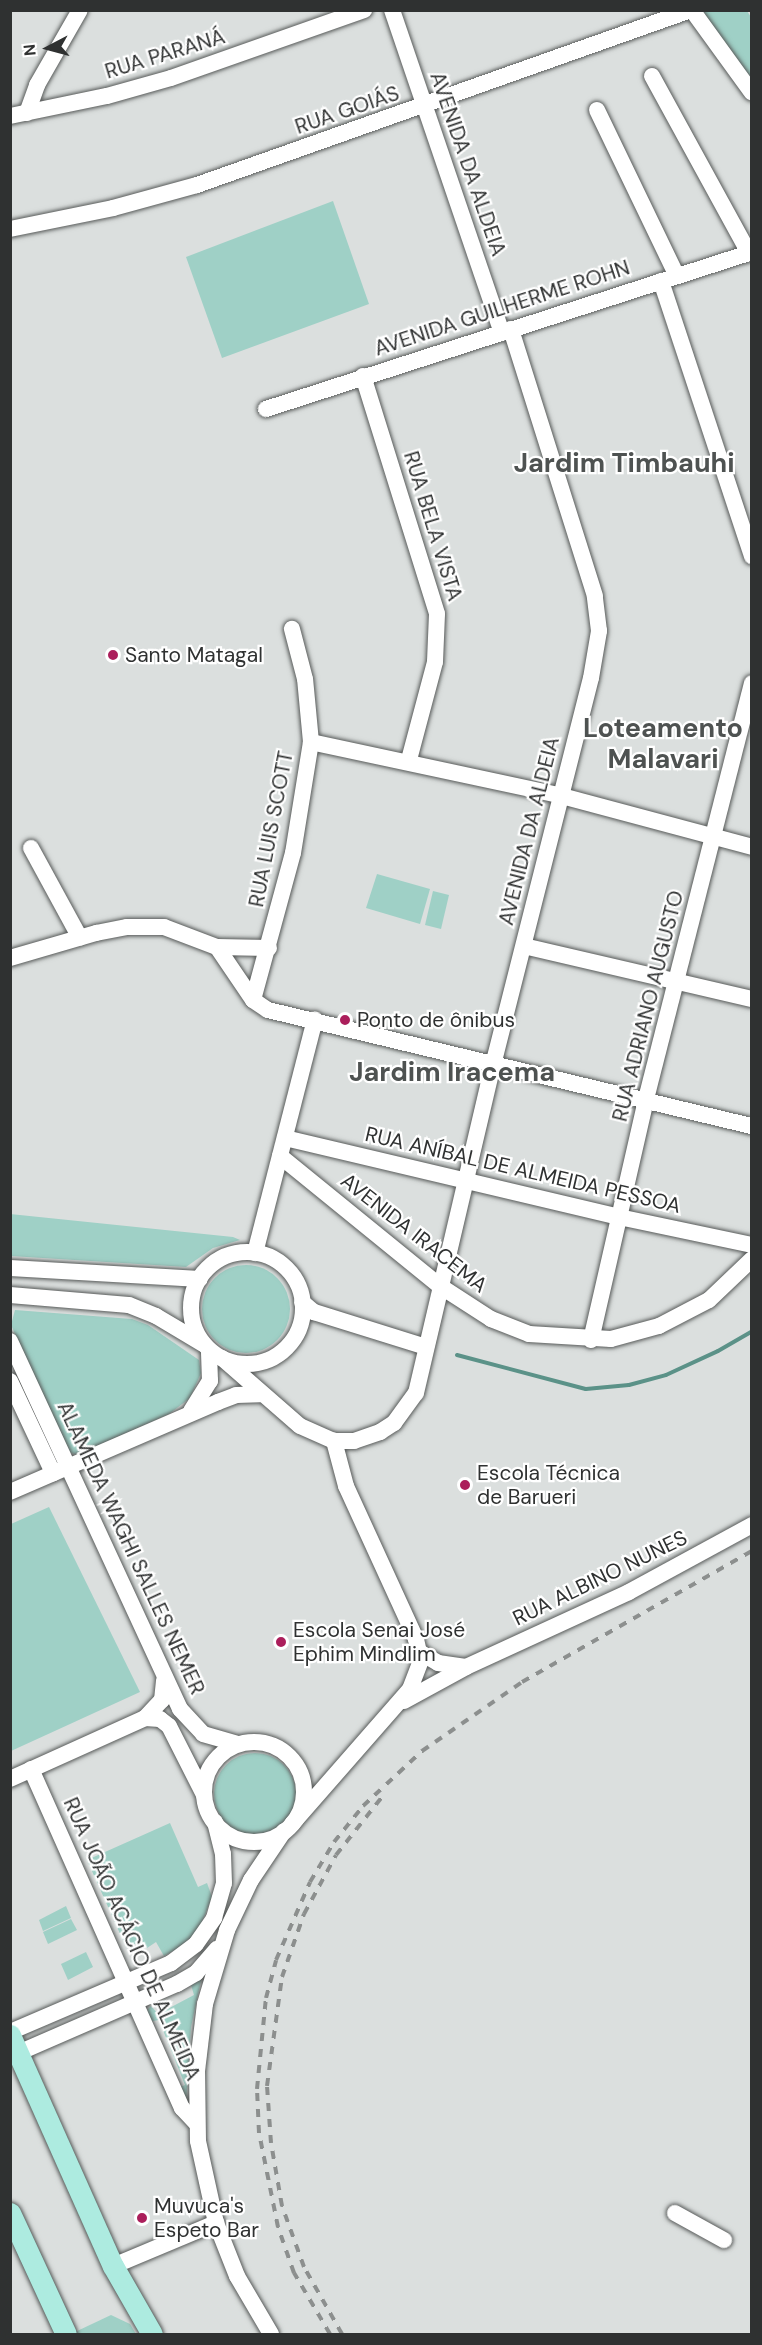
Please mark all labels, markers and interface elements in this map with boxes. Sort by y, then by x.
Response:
north arrow [18,18,78,78]
street label: RUA PARANÁ [102,24,228,84]
text: N [19,43,41,57]
street label: AVENIDA DA ALDEIA [425,69,511,259]
street label: RUA GOIÁS [292,80,402,140]
street label: AVENIDA GUILHERME ROHN [371,255,633,361]
district label: Jardim Timbauhi [513,447,735,479]
street label: RUA BELA VISTA [398,448,468,604]
place label: Santo Matagal [125,642,263,668]
marker: Santo Matagal [106,648,120,662]
district label: Loteamento Malavari [583,711,743,774]
street label: AVENIDA DA ALDEIA [493,734,565,928]
street label: RUA LUIS SCOTT [244,749,298,909]
street label: RUA ADRIANO AUGUSTO [607,888,689,1124]
place label: Ponto de ônibus [357,1007,515,1033]
marker: Ponto de ônibus [338,1013,352,1027]
district label: Jardim Iracema [349,1056,555,1088]
street label: RUA ANÍBAL DE ALMEIDA PESSOA [363,1121,683,1219]
street label: AVENIDA IRACEMA [336,1168,492,1298]
street label: ALAMEDA WAGHI SALLES NEMER [52,1398,210,1698]
place label: Escola Técnica de Barueri [477,1460,620,1510]
marker: Escola Técnica de Barueri [458,1478,472,1492]
street label: RUA ALBINO NUNES [509,1525,691,1631]
place label: Escola Senai José Ephim Mindlim [293,1617,465,1667]
marker: Escola Senai José Ephim Mindlim [274,1635,288,1649]
street label: RUA JOÃO ACÁCIO DE ALMEIDA [58,1794,206,2084]
place label: Muvuca's Espeto Bar [154,2193,259,2243]
marker: Muvuca's Espeto Bar [135,2211,149,2225]

